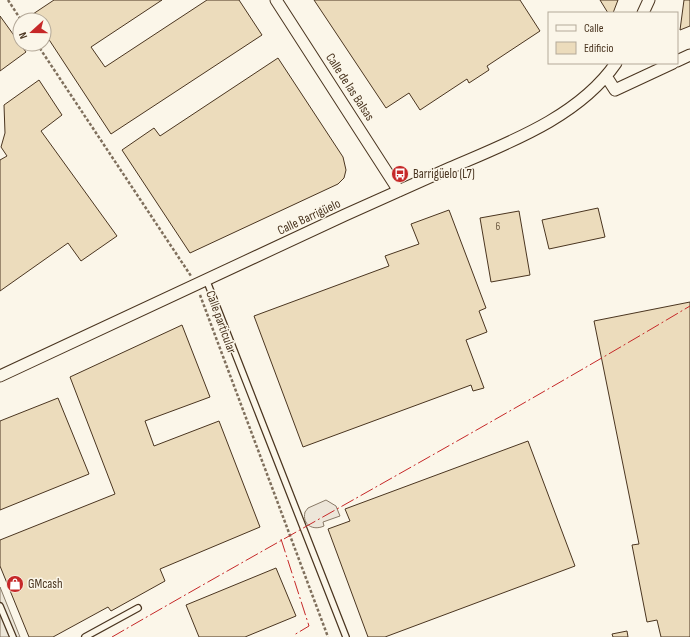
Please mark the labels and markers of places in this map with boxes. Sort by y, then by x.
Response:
bus stop icon: Barrigüelo (L7) [390,164,410,184]
place label: Barrigüelo (L7) [413,166,475,182]
shop icon: GMcash [5,574,25,594]
place label: GMcash [28,576,63,592]

